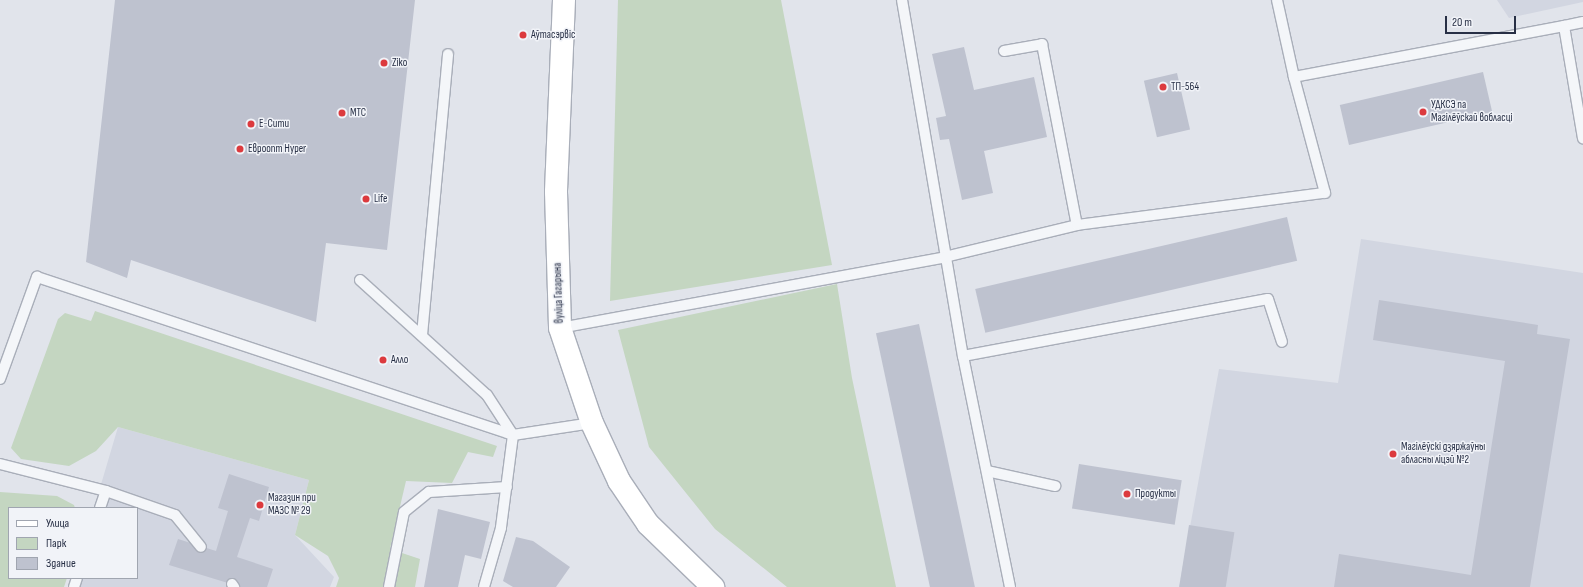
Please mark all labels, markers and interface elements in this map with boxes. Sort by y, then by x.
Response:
scale bar [1447,8,1518,34]
text: 20 m [1452,15,1472,30]
place label: Аўтасэрвіс [531,28,575,42]
marker: Аўтасэрвіс [518,30,528,40]
place label: Ziko [392,56,407,70]
marker: Ziko [379,58,389,68]
place label: ТП-564 [1171,80,1199,94]
marker: ТП-564 [1158,82,1168,92]
place label: УДКСЭ па Магілёўскай вобласці [1431,99,1512,125]
place label: МТС [350,106,366,120]
marker: УДКСЭ па Магілёўскай вобласці [1418,107,1428,117]
marker: МТС [337,108,347,118]
place label: Е-Сити [259,117,289,131]
marker: Е-Сити [246,119,256,129]
place label: Евроопт Hyper [248,142,306,156]
marker: Евроопт Hyper [235,144,245,154]
place label: Life [374,192,387,206]
marker: Life [361,194,371,204]
street label: вуліца Гагарына [551,262,567,324]
place label: Алло [391,353,408,367]
marker: Алло [378,355,388,365]
place label: Магілёўскі дзяржаўны абласны ліцэй №2 [1401,441,1485,467]
marker: Магілёўскі дзяржаўны абласны ліцэй №2 [1388,449,1398,459]
place label: Продукты [1135,487,1176,501]
marker: Продукты [1122,489,1132,499]
place label: Магазин при МАЗС № 29 [268,492,316,518]
marker: Магазин при МАЗС № 29 [255,500,265,510]
legend [8,507,138,579]
text: Улица [46,516,69,531]
text: Парк [46,536,66,551]
text: Здание [46,556,76,571]

